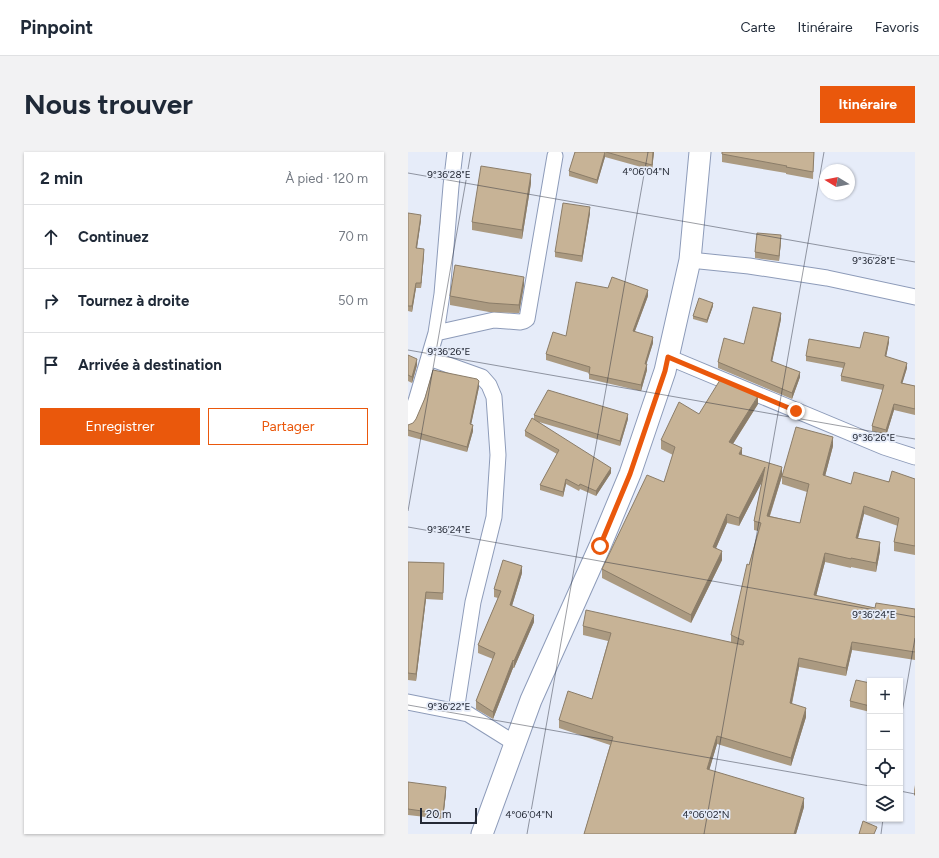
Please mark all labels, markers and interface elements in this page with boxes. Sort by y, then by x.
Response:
text: Pinpoint [20,16,93,39]
text: Carte [741,19,775,36]
text: Itinéraire [797,19,853,36]
text: Favoris [875,19,919,36]
button: Itinéraire [820,86,915,123]
text: Nous trouver [24,87,193,121]
north arrow [819,164,855,200]
text: 4°06'04"N [622,165,670,178]
text: 2 min [40,168,83,188]
text: 9°36'28"E [427,168,471,181]
text: À pied · 120 m [286,171,368,186]
icon: ahead [40,226,62,248]
text: Continuez [78,228,149,246]
text: 70 m [338,229,368,244]
text: 9°36'28"E [852,254,896,267]
icon: right [40,290,62,312]
text: Tournez à droite [78,292,189,310]
text: 50 m [338,293,368,308]
text: 9°36'26"E [428,345,470,358]
icon: arrive [40,354,62,376]
text: Arrivée à destination [78,356,222,374]
route end [787,402,805,420]
button: Enregistrer [40,408,200,445]
button: Partager [208,408,368,445]
text: 9°36'26"E [853,431,895,444]
text: 9°36'24"E [427,523,471,536]
route start [591,537,609,555]
text: 9°36'24"E [852,608,896,621]
map controls [867,678,903,822]
button: + [867,678,903,714]
text: 9°36'22"E [428,700,470,713]
button: − [867,714,903,750]
button: locate [867,750,903,786]
button: layers [867,786,903,822]
scale bar [420,806,477,825]
text: 20 m [426,808,451,821]
text: 4°06'04"N [505,808,553,821]
text: 4°06'02"N [683,808,729,821]

